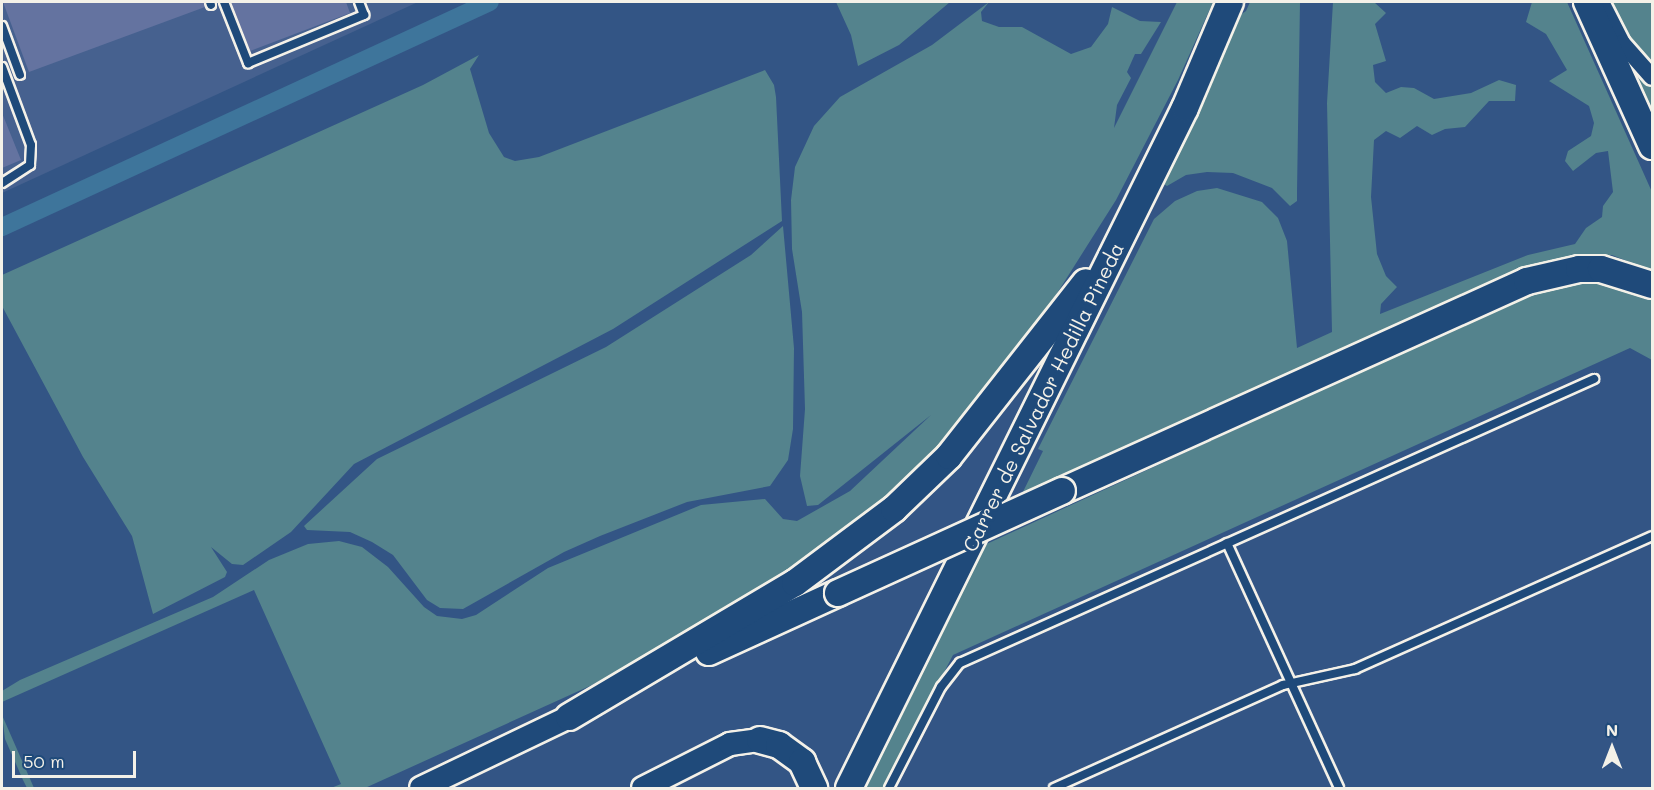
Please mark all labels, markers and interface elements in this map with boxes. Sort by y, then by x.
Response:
street label: Carrer de Salvador Hedilla Pineda [957,238,1129,556]
north arrow [1582,718,1642,778]
text: N [1606,719,1618,740]
scale bar [15,739,140,777]
text: 50 m [23,749,65,773]

